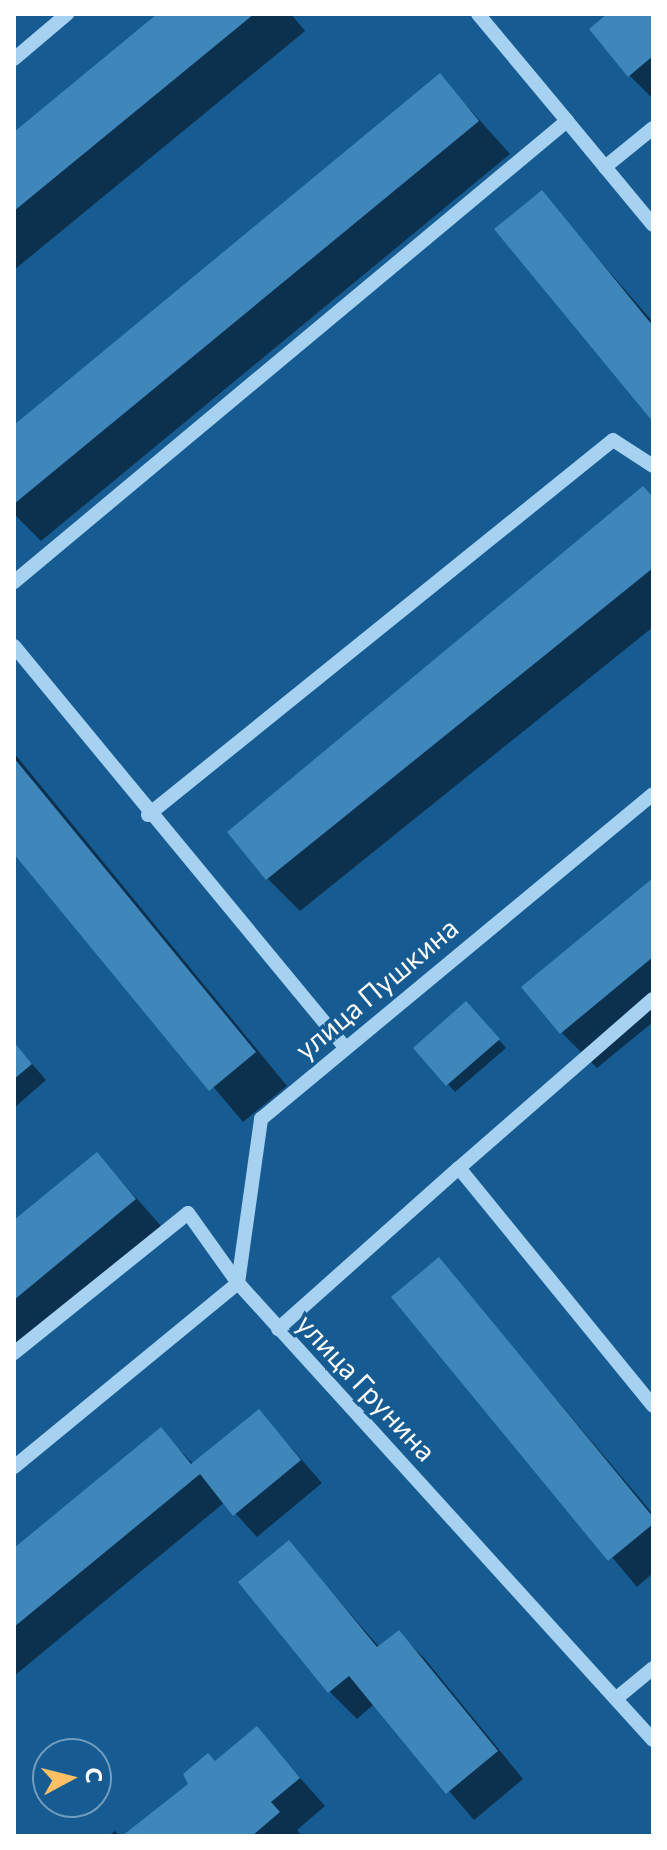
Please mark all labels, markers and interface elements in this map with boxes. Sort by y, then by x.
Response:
street label: улица Пушкина [288,910,464,1066]
street label: улица Грунина [290,1307,444,1467]
north arrow [32,1738,112,1818]
text: С [80,1766,109,1784]

